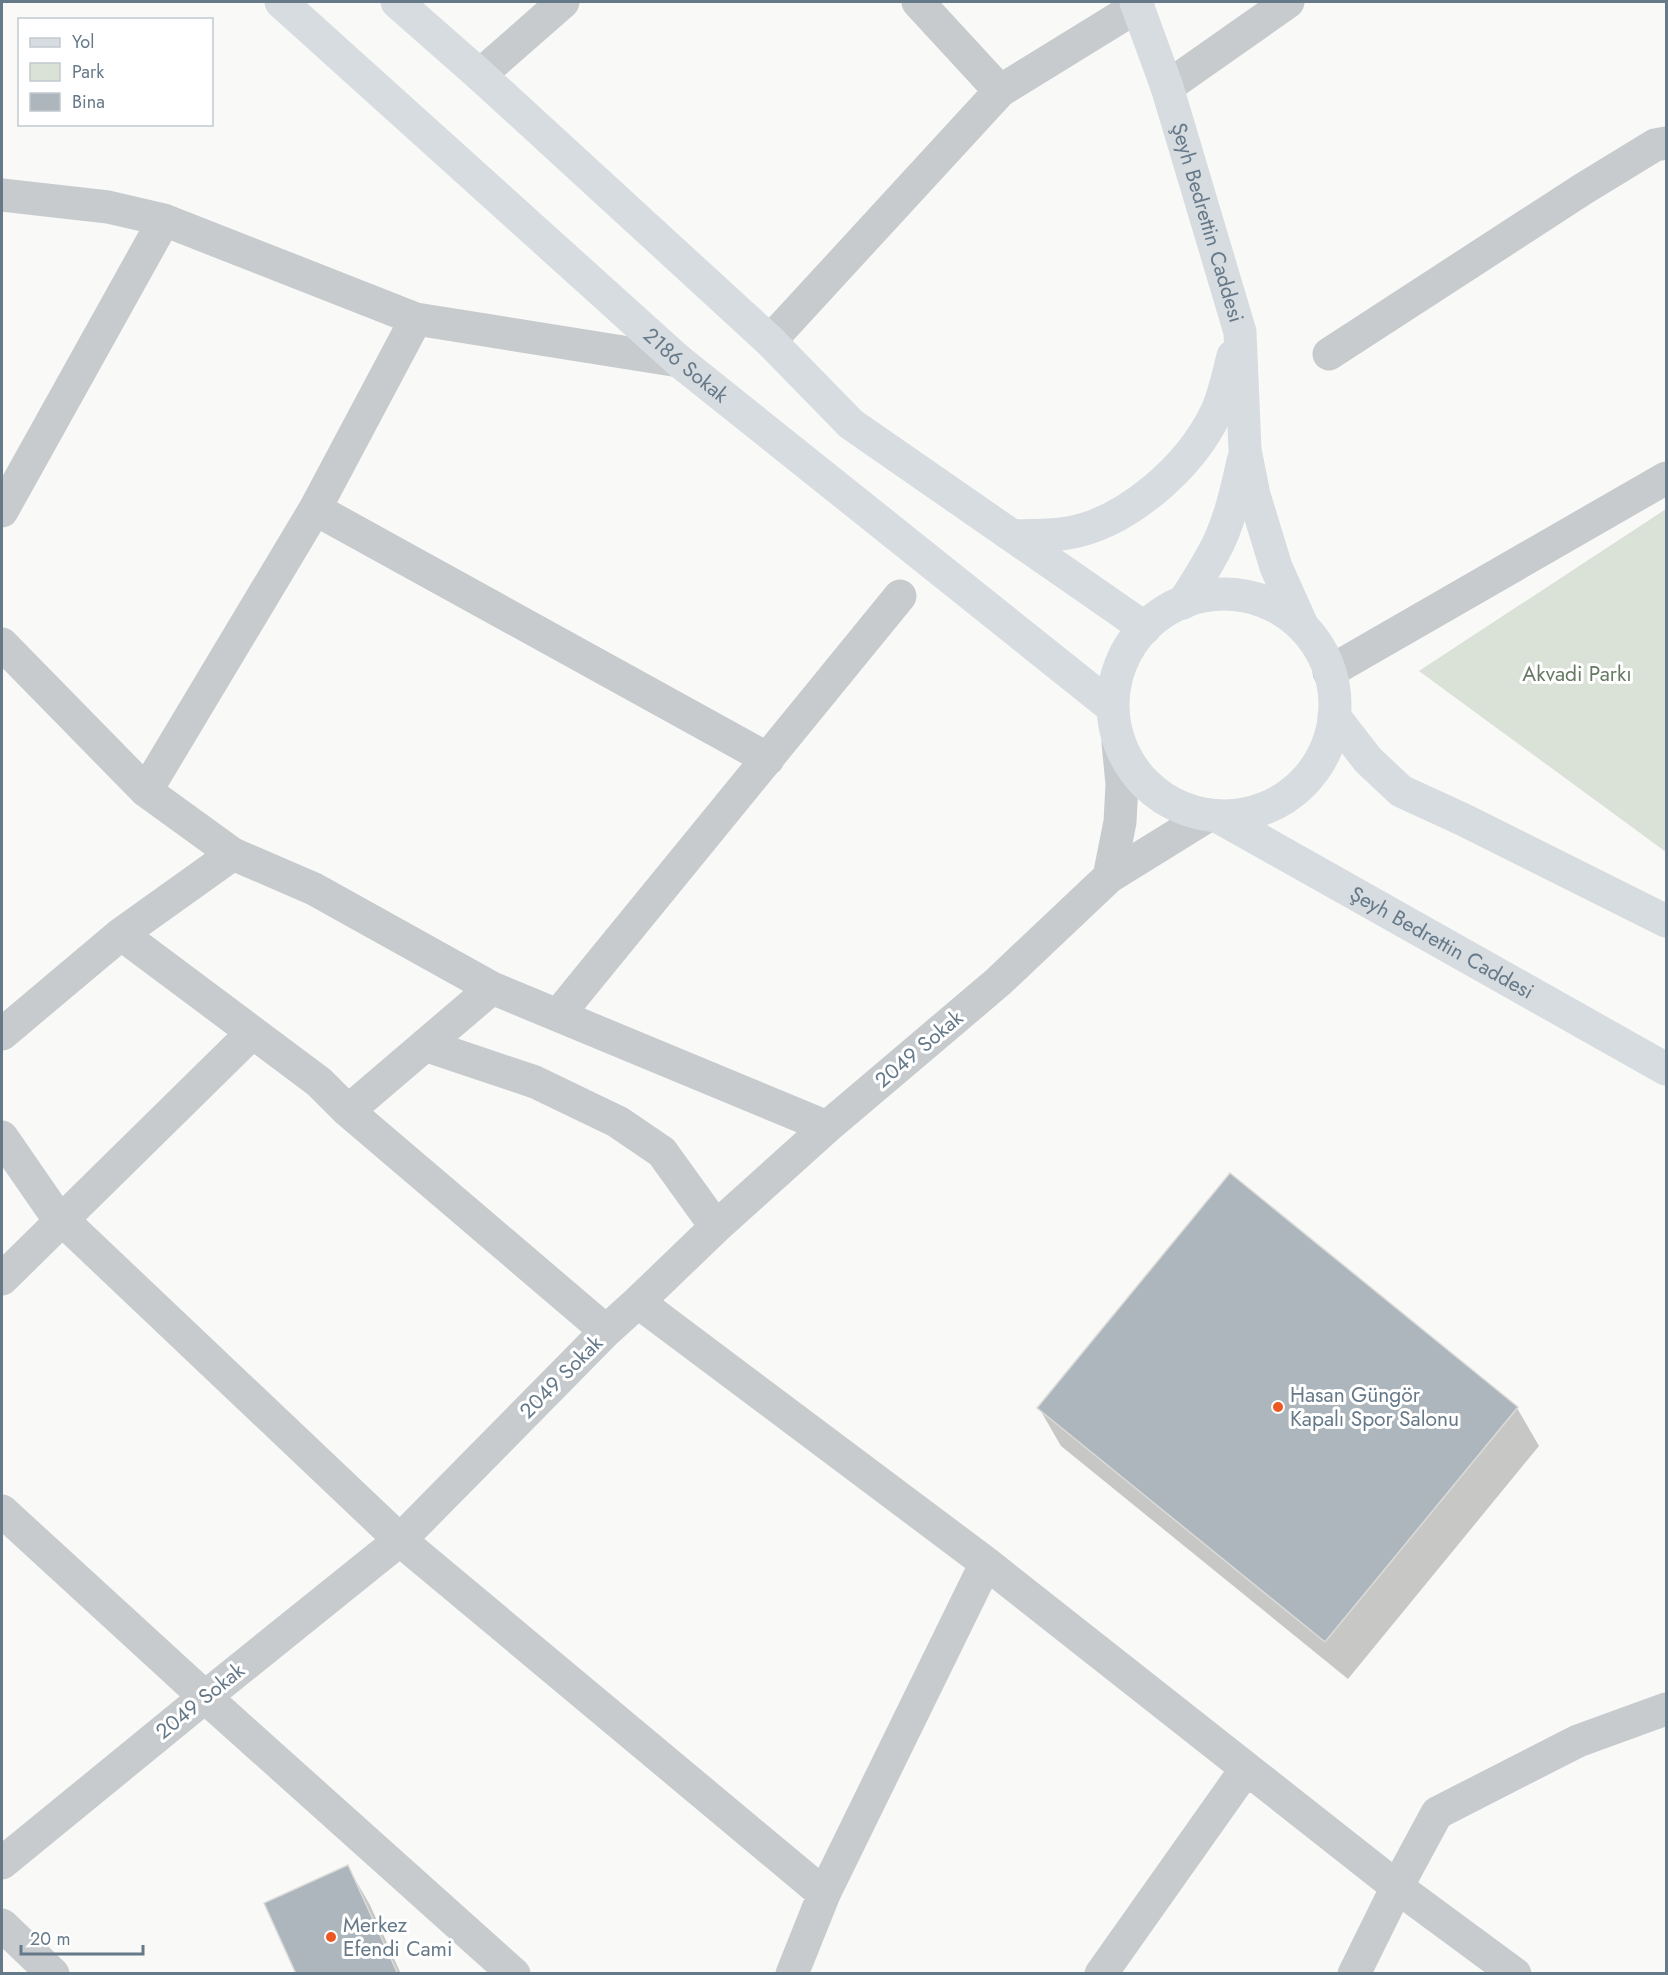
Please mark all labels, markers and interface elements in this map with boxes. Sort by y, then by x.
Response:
legend [18,18,213,126]
text: Yol [72,29,94,55]
text: Park [72,59,104,85]
text: Bina [72,89,105,115]
street label: Şeyh Bedrettin Caddesi [1163,119,1251,326]
street label: 2186 Sokak [637,321,735,410]
park label: Akvadi Parkı [1522,659,1632,689]
street label: Şeyh Bedrettin Caddesi [1344,879,1539,1007]
street label: 2049 Sokak [868,1003,970,1095]
street label: 2049 Sokak [513,1328,610,1425]
place label: Hasan Güngör Kapalı Spor Salonu [1290,1380,1459,1434]
marker: Hasan Güngör Kapalı Spor Salonu [1271,1400,1285,1414]
street label: 2049 Sokak [149,1655,252,1746]
place label: Merkez Efendi Cami [343,1910,452,1964]
scale bar [21,1918,142,1956]
text: 20 m [30,1926,70,1952]
marker: Merkez Efendi Cami [324,1930,338,1944]

